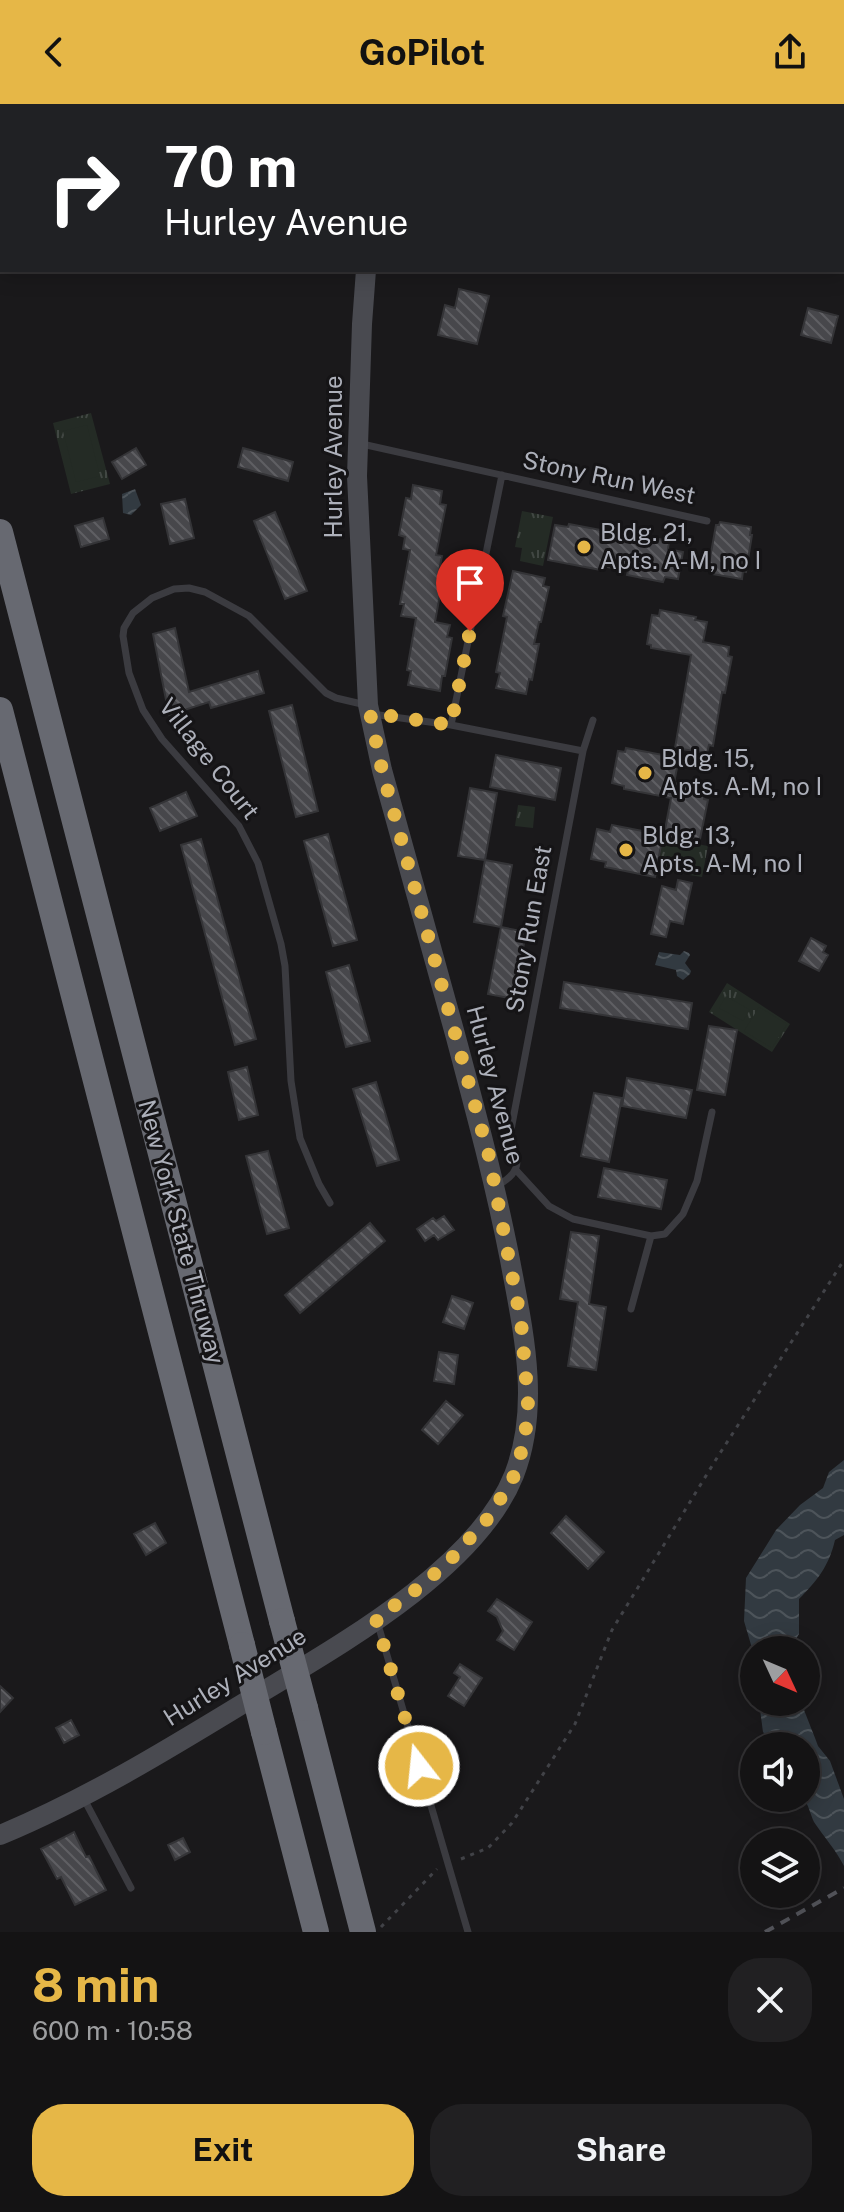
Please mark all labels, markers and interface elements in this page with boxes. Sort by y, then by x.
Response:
icon: back [32,30,76,74]
icon: share [768,30,812,74]
text: GoPilot [359,31,485,73]
text: 70 m [164,134,297,200]
icon: right [32,136,136,240]
text: Hurley Avenue [164,201,408,243]
street label: Hurley Avenue [319,376,347,538]
street label: Stony Run West [520,445,698,509]
place label: Bldg. 21, Apts. A-M, no I [600,518,761,574]
marker: Bldg. 21, Apts. A-M, no I [575,538,593,556]
pin [436,549,504,631]
icon: arrive [448,561,492,605]
street label: Village Court [154,692,266,824]
place label: Bldg. 15, Apts. A-M, no I [661,744,822,800]
marker: Bldg. 15, Apts. A-M, no I [636,764,654,782]
place label: Bldg. 13, Apts. A-M, no I [642,821,803,877]
marker: Bldg. 13, Apts. A-M, no I [617,841,635,859]
street label: Stony Run East [500,843,556,1015]
street label: Hurley Avenue [461,1002,531,1167]
street label: New York State Thruway [133,1096,231,1367]
street label: Hurley Avenue [158,1621,311,1731]
north arrow [740,1636,820,1716]
map controls [740,1636,820,1908]
position arrow [377,1724,461,1808]
button: sound [740,1732,820,1812]
button: layers [740,1828,820,1908]
text: 8 min [32,1956,159,2013]
button: close [728,1958,812,2042]
text: 600 m · 10:58 [32,2015,193,2046]
button: Exit [32,2104,414,2196]
button: Share [430,2104,812,2196]

